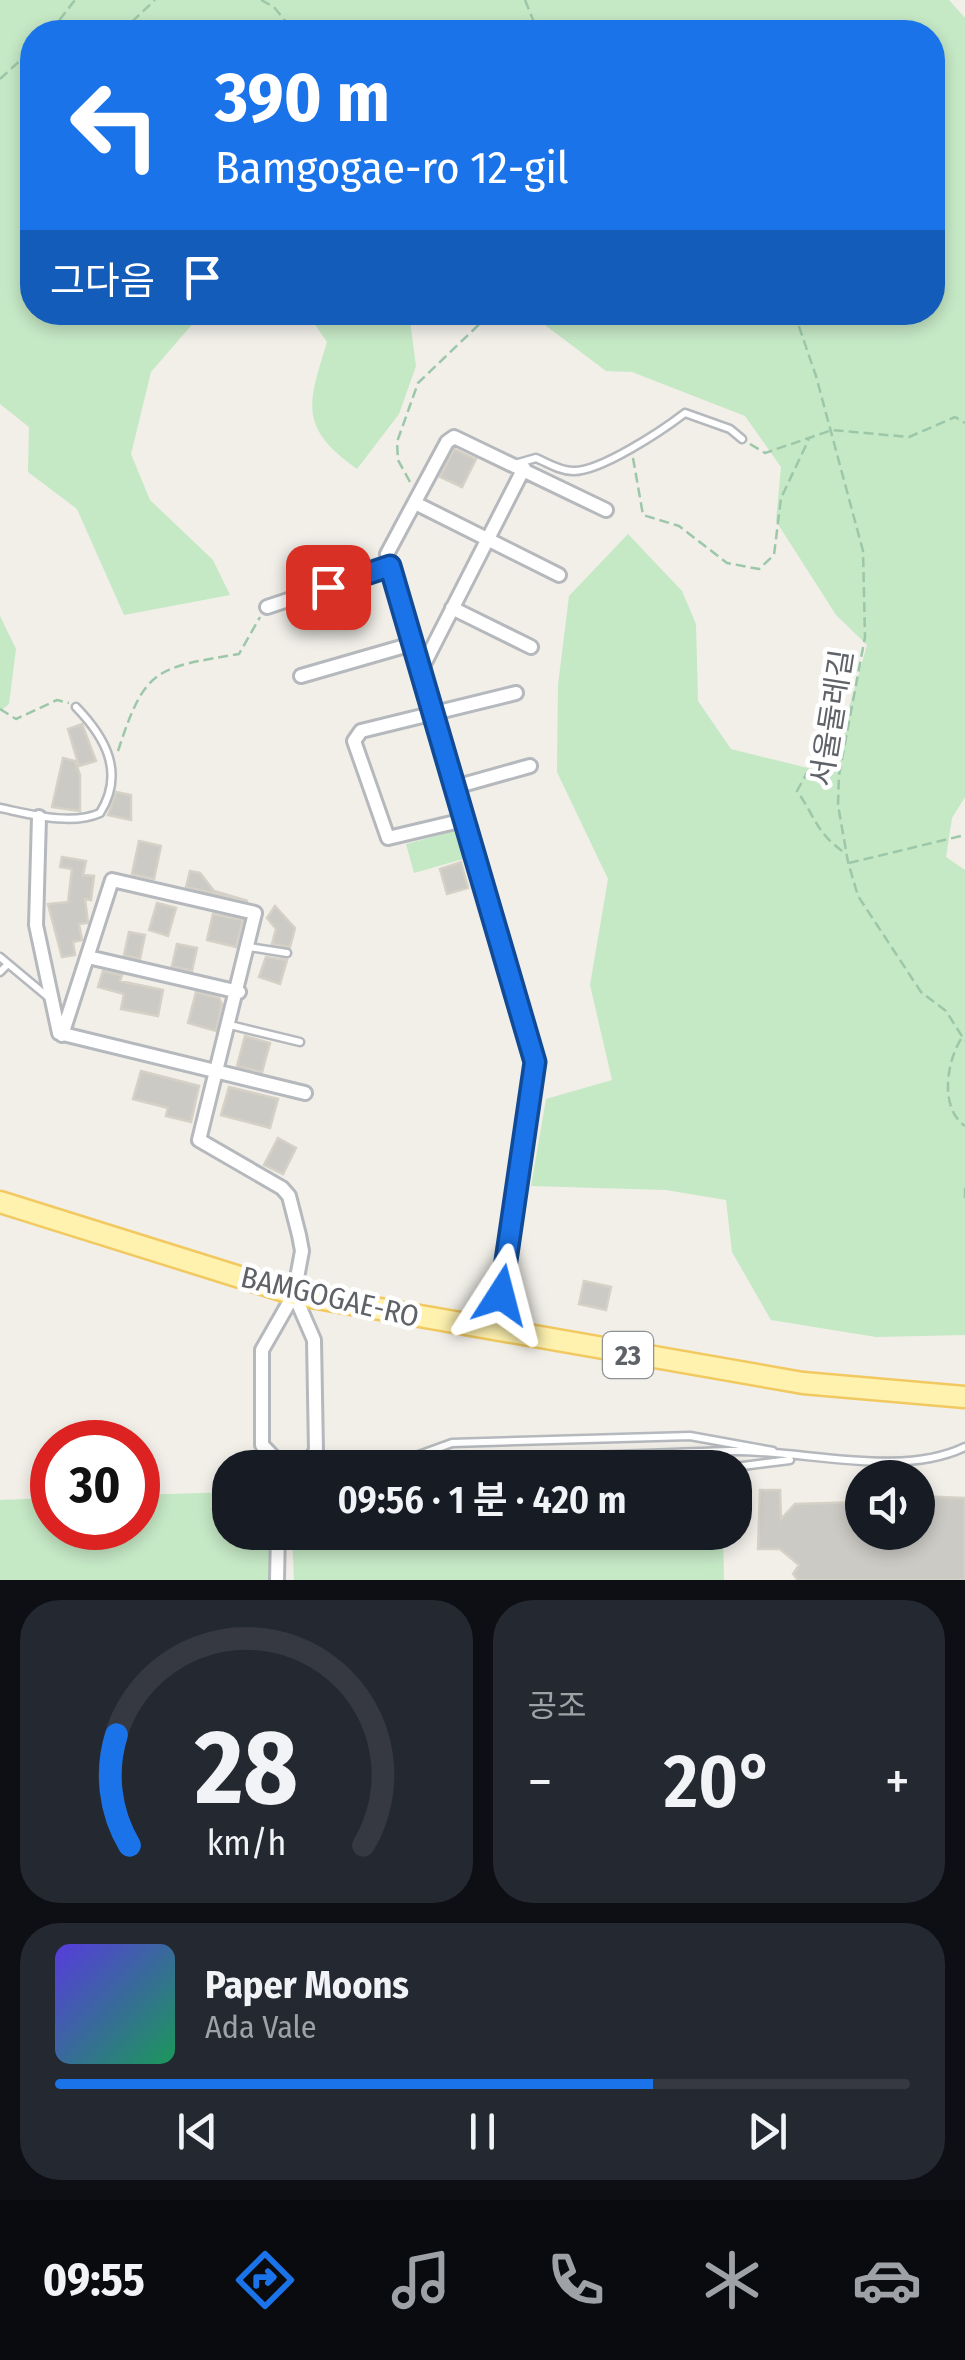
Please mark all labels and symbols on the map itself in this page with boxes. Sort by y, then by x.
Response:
pin [286,545,371,630]
street label: 서울둘레길 [803,647,861,789]
position arrow [449,1243,553,1347]
street label: BAMGOGAE-RO [238,1259,422,1335]
road number: 23 [603,1332,653,1378]
speed limit sign: 30 [30,1420,160,1550]

